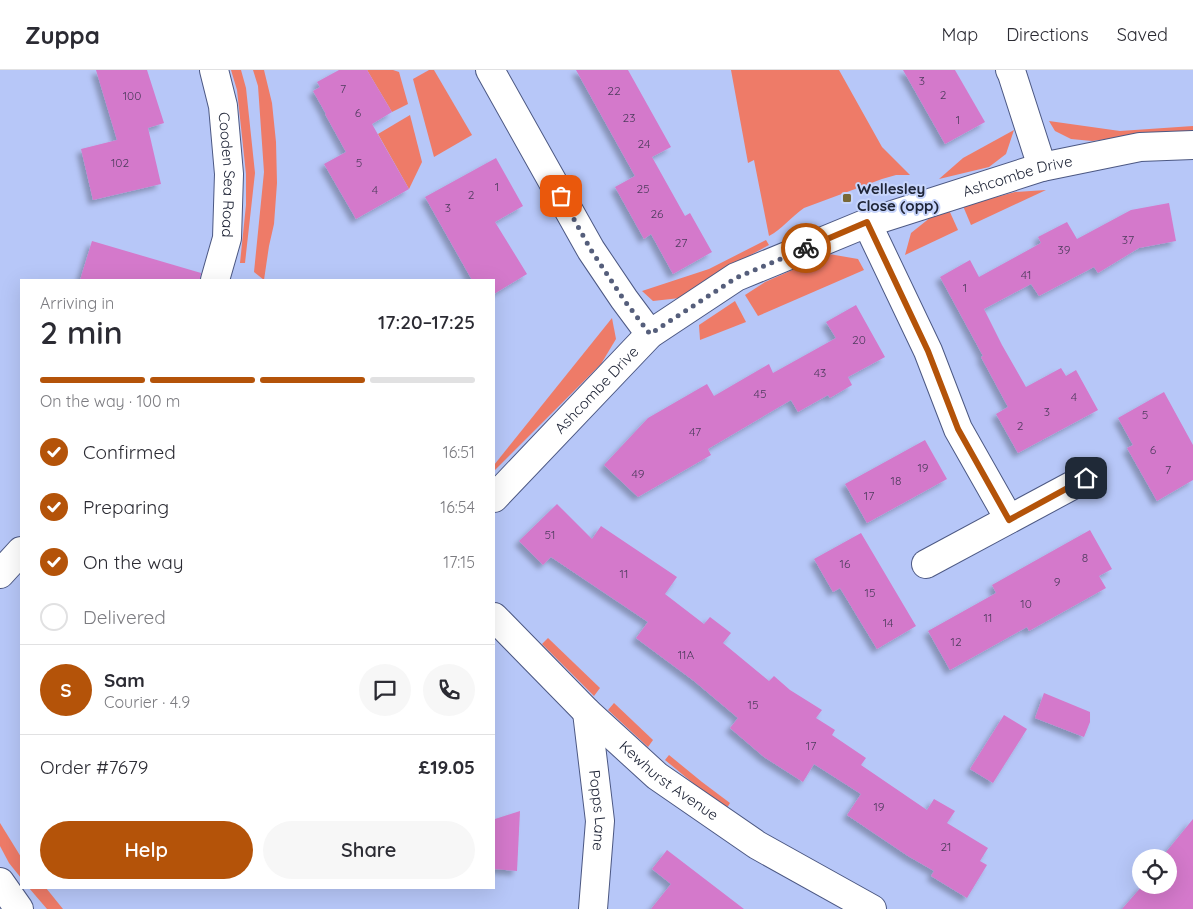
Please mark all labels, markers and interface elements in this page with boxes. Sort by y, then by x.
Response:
text: Zuppa [25,20,100,50]
text: Map [941,23,978,46]
text: Directions [1006,23,1089,46]
text: Saved [1117,23,1168,46]
house number: 3 [919,73,925,88]
house number: 7 [340,81,346,96]
house number: 22 [607,83,621,98]
house number: 2 [940,87,947,102]
house number: 100 [123,88,141,103]
house number: 6 [355,105,362,120]
house number: 23 [623,110,635,125]
street label: Cooden Sea Road [215,111,239,238]
house number: 1 [956,112,960,127]
house number: 24 [638,136,650,151]
street label: Ashcombe Drive [960,151,1074,201]
house number: 102 [111,155,129,170]
house number: 5 [356,155,362,170]
pin [540,175,582,217]
house number: 1 [495,179,499,194]
place label: Wellesley Close (opp) [857,179,939,215]
house number: 25 [636,181,650,196]
house number: 4 [372,182,378,197]
icon: bag [547,182,575,210]
house number: 2 [468,187,475,202]
marker: Wellesley Close (opp) [841,192,853,204]
house number: 3 [445,200,451,215]
house number: 26 [650,206,664,221]
courier [781,223,831,273]
house number: 37 [1122,232,1134,247]
icon: bike [792,234,820,262]
house number: 27 [675,235,687,250]
house number: 39 [1058,242,1071,257]
house number: 41 [1021,267,1031,282]
house number: 1 [963,280,967,295]
text: Arriving in [40,293,114,313]
text: 17:20–17:25 [378,310,475,334]
text: 2 min [40,312,123,352]
house number: 20 [852,332,866,347]
street label: Ashcombe Drive [550,342,642,437]
house number: 43 [814,365,826,380]
house number: 45 [754,386,766,401]
house number: 4 [1071,389,1077,404]
text: On the way · 100 m [40,391,180,411]
house number: 3 [1044,404,1050,419]
house number: 5 [1142,407,1148,422]
house number: 2 [1017,418,1024,433]
house number: 47 [689,424,701,439]
icon: check [40,438,68,466]
text: Confirmed [83,440,176,464]
text: 16:51 [443,442,475,462]
house number: 6 [1150,442,1157,457]
pin [1065,457,1107,499]
house number: 19 [917,460,929,475]
house number: 7 [1165,462,1171,477]
icon: home [1072,464,1100,492]
house number: 49 [632,466,645,481]
house number: 18 [891,473,901,488]
house number: 17 [864,488,874,503]
icon: check [40,493,68,521]
text: Preparing [83,495,169,519]
text: 16:54 [440,497,475,517]
house number: 51 [545,527,555,542]
icon: check [40,548,68,576]
text: On the way [83,550,184,574]
house number: 8 [1082,550,1088,565]
text: 17:15 [443,552,475,572]
house number: 16 [840,556,851,571]
house number: 11 [620,566,628,581]
house number: 9 [1054,574,1061,589]
house number: 15 [865,585,875,600]
house number: 10 [1020,596,1032,611]
text: Delivered [83,605,166,629]
house number: 11 [984,610,992,625]
house number: 14 [883,615,893,630]
house number: 12 [950,634,962,649]
house number: 11A [678,647,695,662]
button: chat [359,664,411,716]
button: phone [423,664,475,716]
text: Sam [104,668,145,692]
text: S [60,678,72,702]
text: Courier · 4.9 [104,692,190,712]
house number: 15 [748,697,758,712]
street label: Kewhurst Avenue [616,736,722,824]
house number: 17 [806,738,816,753]
text: Order #7679 [40,755,148,779]
text: £19.05 [418,755,475,779]
street label: Popps Lane [585,769,610,852]
house number: 19 [873,799,885,814]
button: Help [40,821,253,879]
button: Share [263,821,475,879]
house number: 21 [940,839,952,854]
map controls [1132,849,1177,894]
button: locate [1132,849,1177,894]

